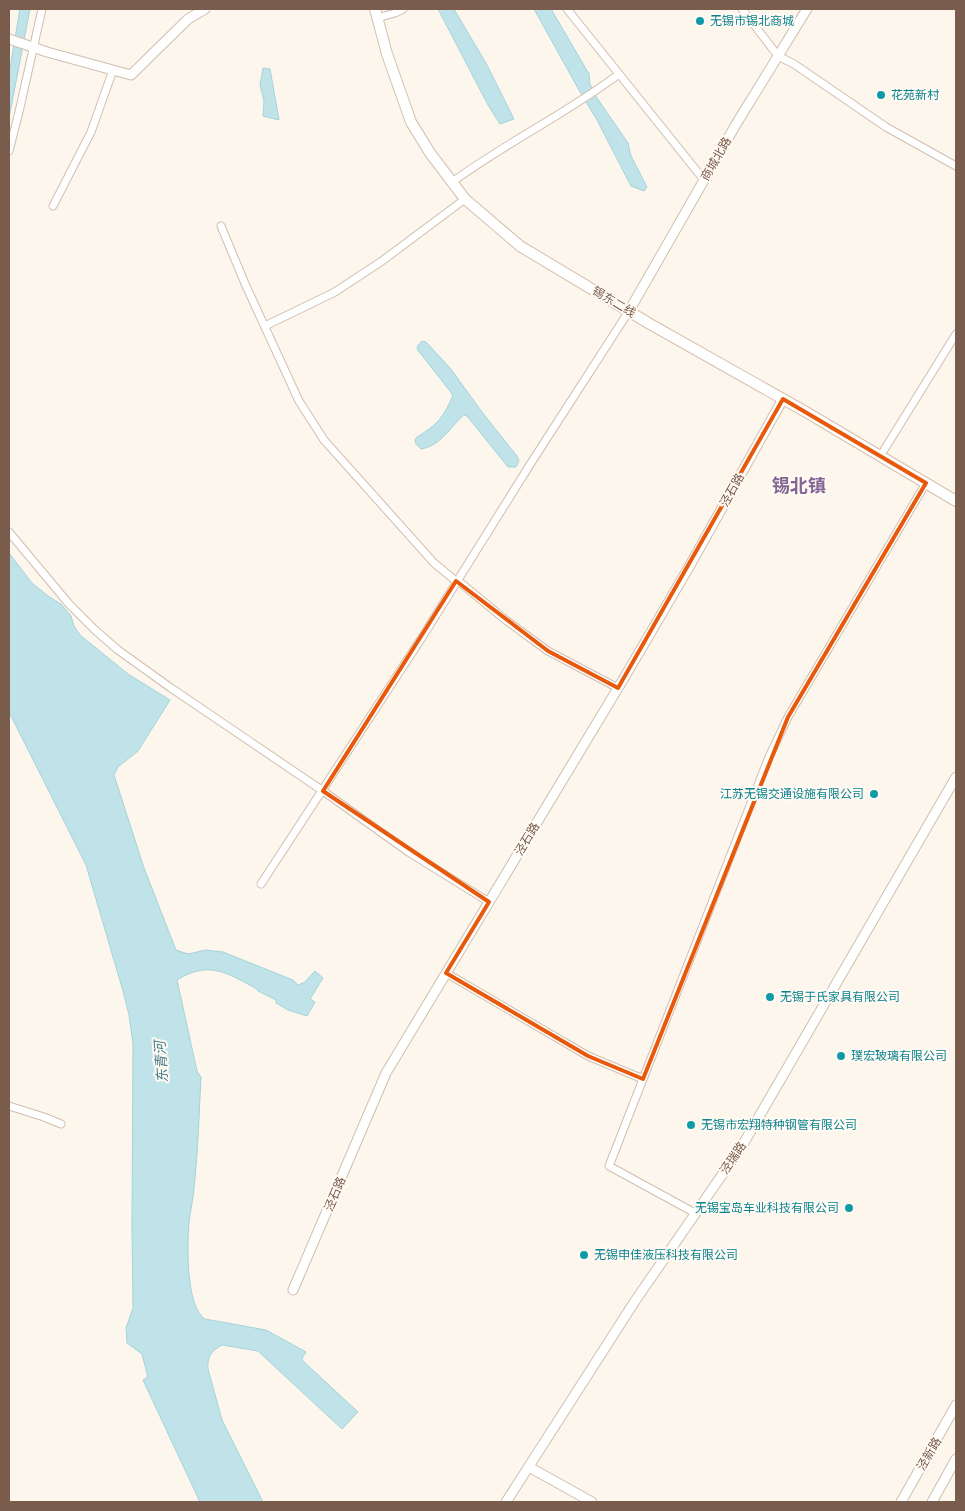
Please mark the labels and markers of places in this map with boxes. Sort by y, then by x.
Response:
place label: 无锡市锡北商城 [710,14,794,28]
marker: 无锡市锡北商城 [694,15,706,27]
place label: 花苑新村 [891,88,940,102]
marker: 花苑新村 [875,89,887,101]
place label: 江苏无锡交通设施有限公司 [720,787,864,801]
marker: 江苏无锡交通设施有限公司 [868,788,880,800]
place label: 无锡于氏家具有限公司 [780,990,900,1004]
marker: 无锡于氏家具有限公司 [764,991,776,1003]
place label: 璞宏玻璃有限公司 [851,1049,947,1063]
marker: 璞宏玻璃有限公司 [835,1050,847,1062]
place label: 无锡市宏翔特种钢管有限公司 [701,1118,857,1132]
marker: 无锡市宏翔特种钢管有限公司 [685,1119,697,1131]
place label: 无锡宝岛车业科技有限公司 [695,1201,839,1215]
marker: 无锡宝岛车业科技有限公司 [843,1202,855,1214]
place label: 无锡申佳液压科技有限公司 [594,1248,738,1262]
marker: 无锡申佳液压科技有限公司 [578,1249,590,1261]

